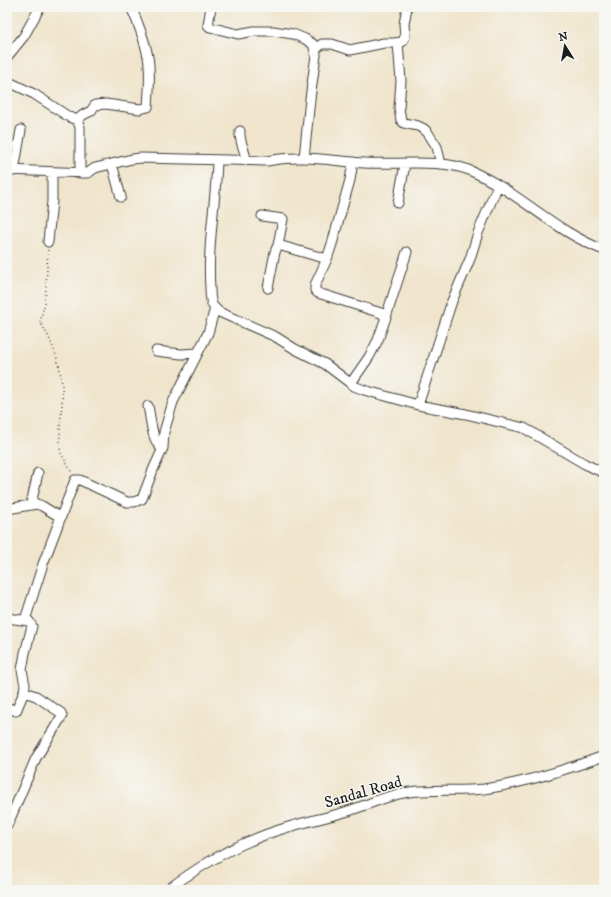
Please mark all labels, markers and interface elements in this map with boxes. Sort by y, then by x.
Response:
north arrow [545,26,585,66]
text: N [558,29,569,45]
street label: Sandal Road [322,771,404,813]

